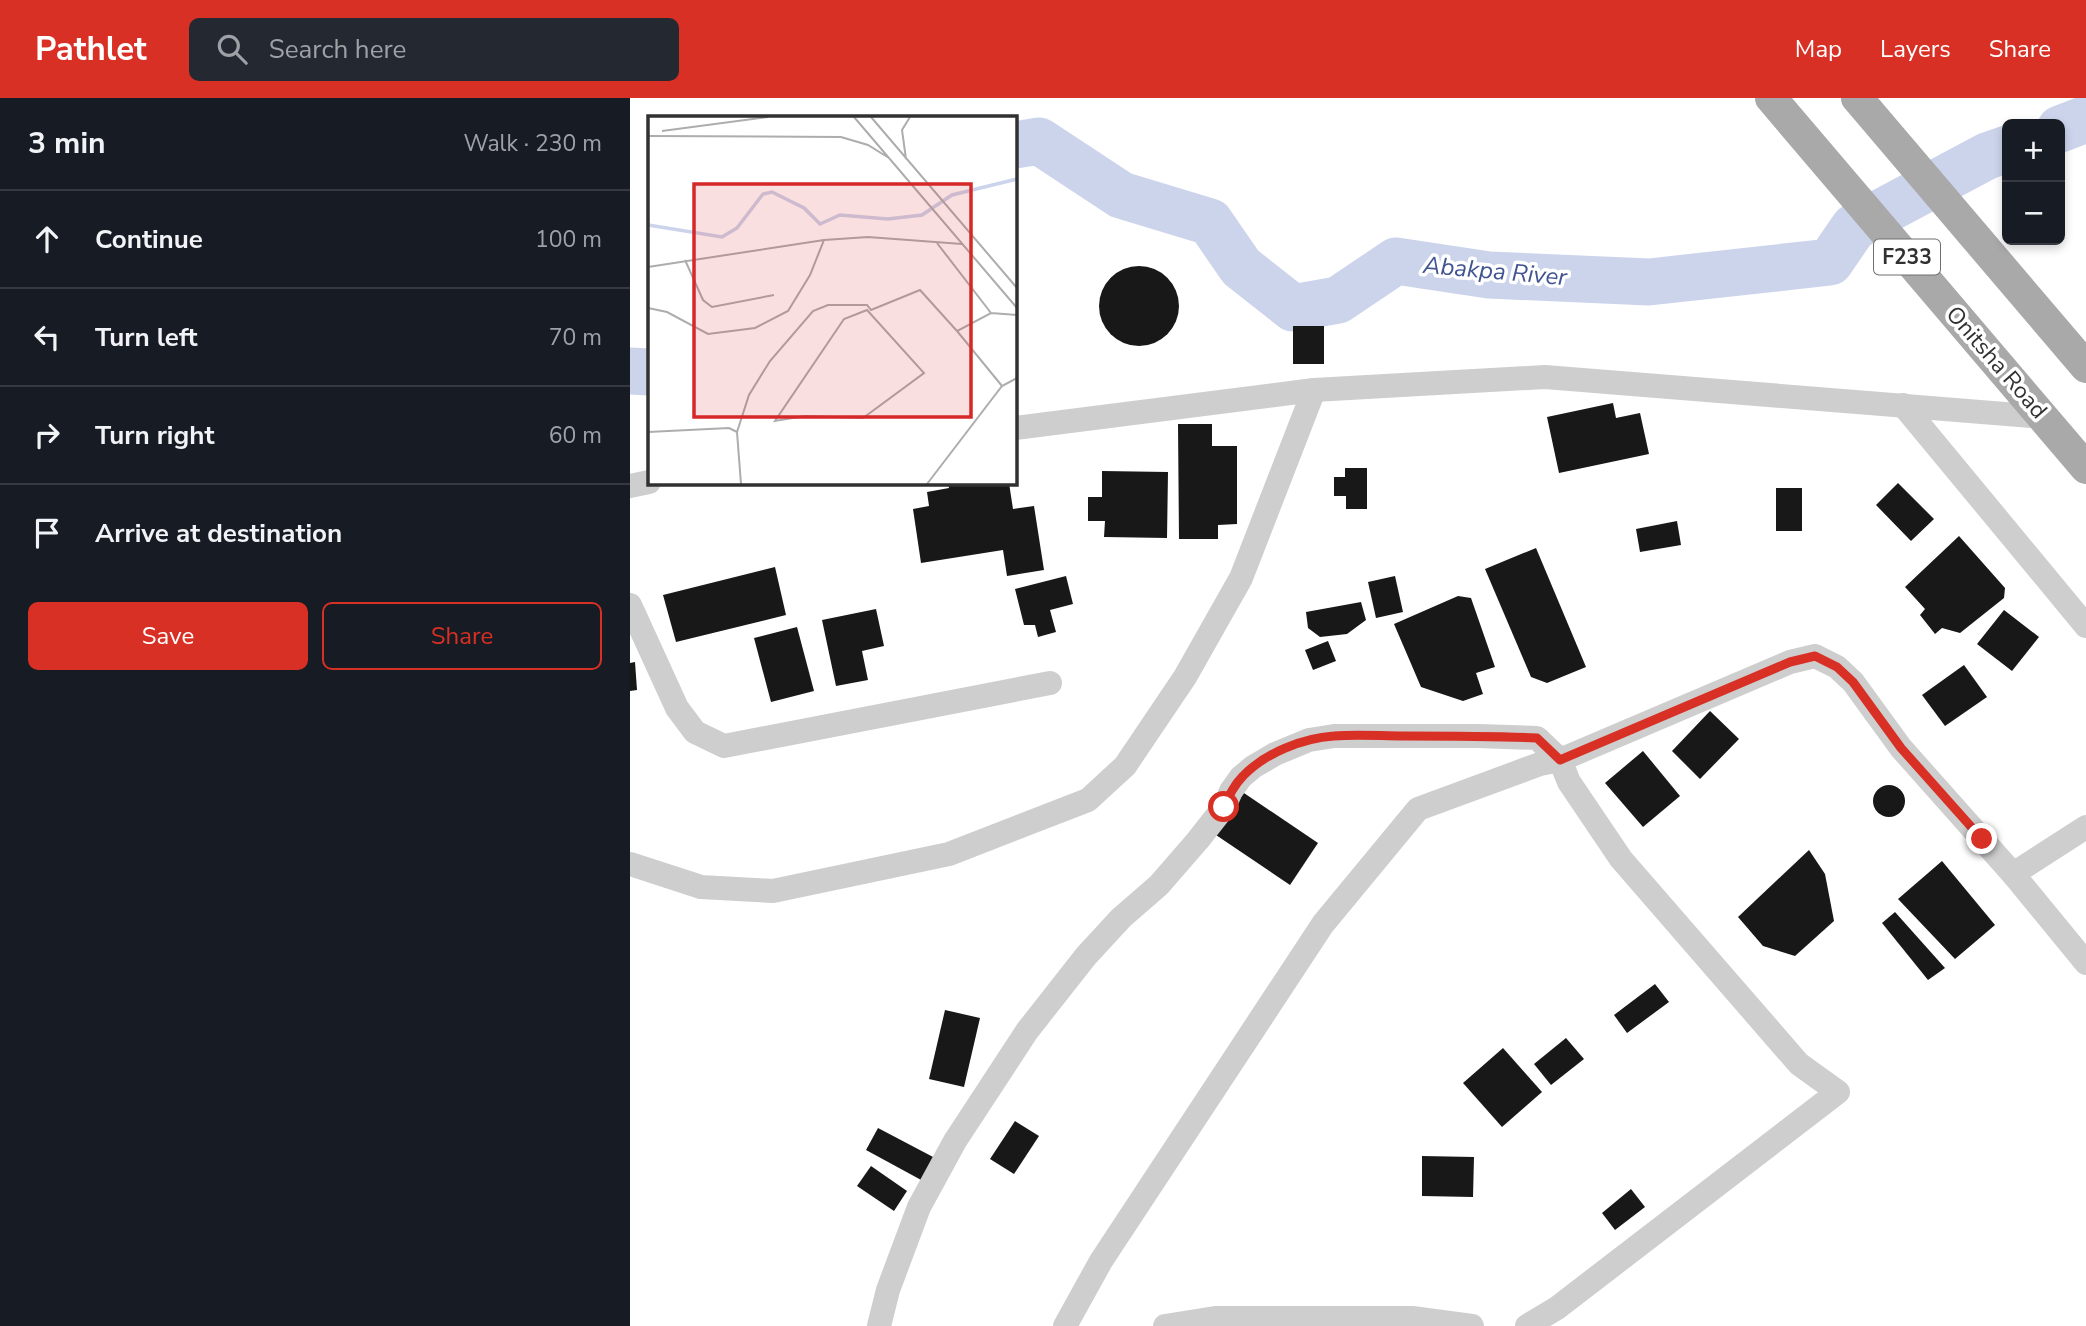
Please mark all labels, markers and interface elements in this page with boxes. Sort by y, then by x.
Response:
search box [189,18,679,81]
text: Pathlet [35,27,147,72]
icon: search [213,30,251,68]
text: Search here [269,32,406,67]
text: Map [1795,33,1842,65]
text: Layers [1880,33,1951,65]
text: Share [1989,33,2051,65]
inset map [648,116,1017,485]
map controls [2002,119,2065,245]
button: + [2002,119,2065,182]
text: 3 min [28,123,106,164]
text: Walk · 230 m [463,128,602,159]
button: − [2002,182,2065,245]
icon: ahead [28,220,66,258]
text: Continue [95,222,203,257]
text: 100 m [535,224,602,255]
road number: F233 [1874,240,1940,274]
water label: Abakpa River [1421,249,1570,293]
street label: Onitsha Road [1939,299,2054,425]
icon: left [28,318,66,356]
text: Turn left [95,320,198,355]
text: 70 m [549,322,602,353]
icon: right [28,416,66,454]
text: Turn right [95,418,214,453]
text: 60 m [549,420,602,451]
icon: arrive [28,514,66,552]
text: Arrive at destination [95,516,342,551]
button: Save [28,602,308,670]
button: Share [322,602,602,670]
route start [1208,791,1239,822]
route end [1966,823,1997,854]

